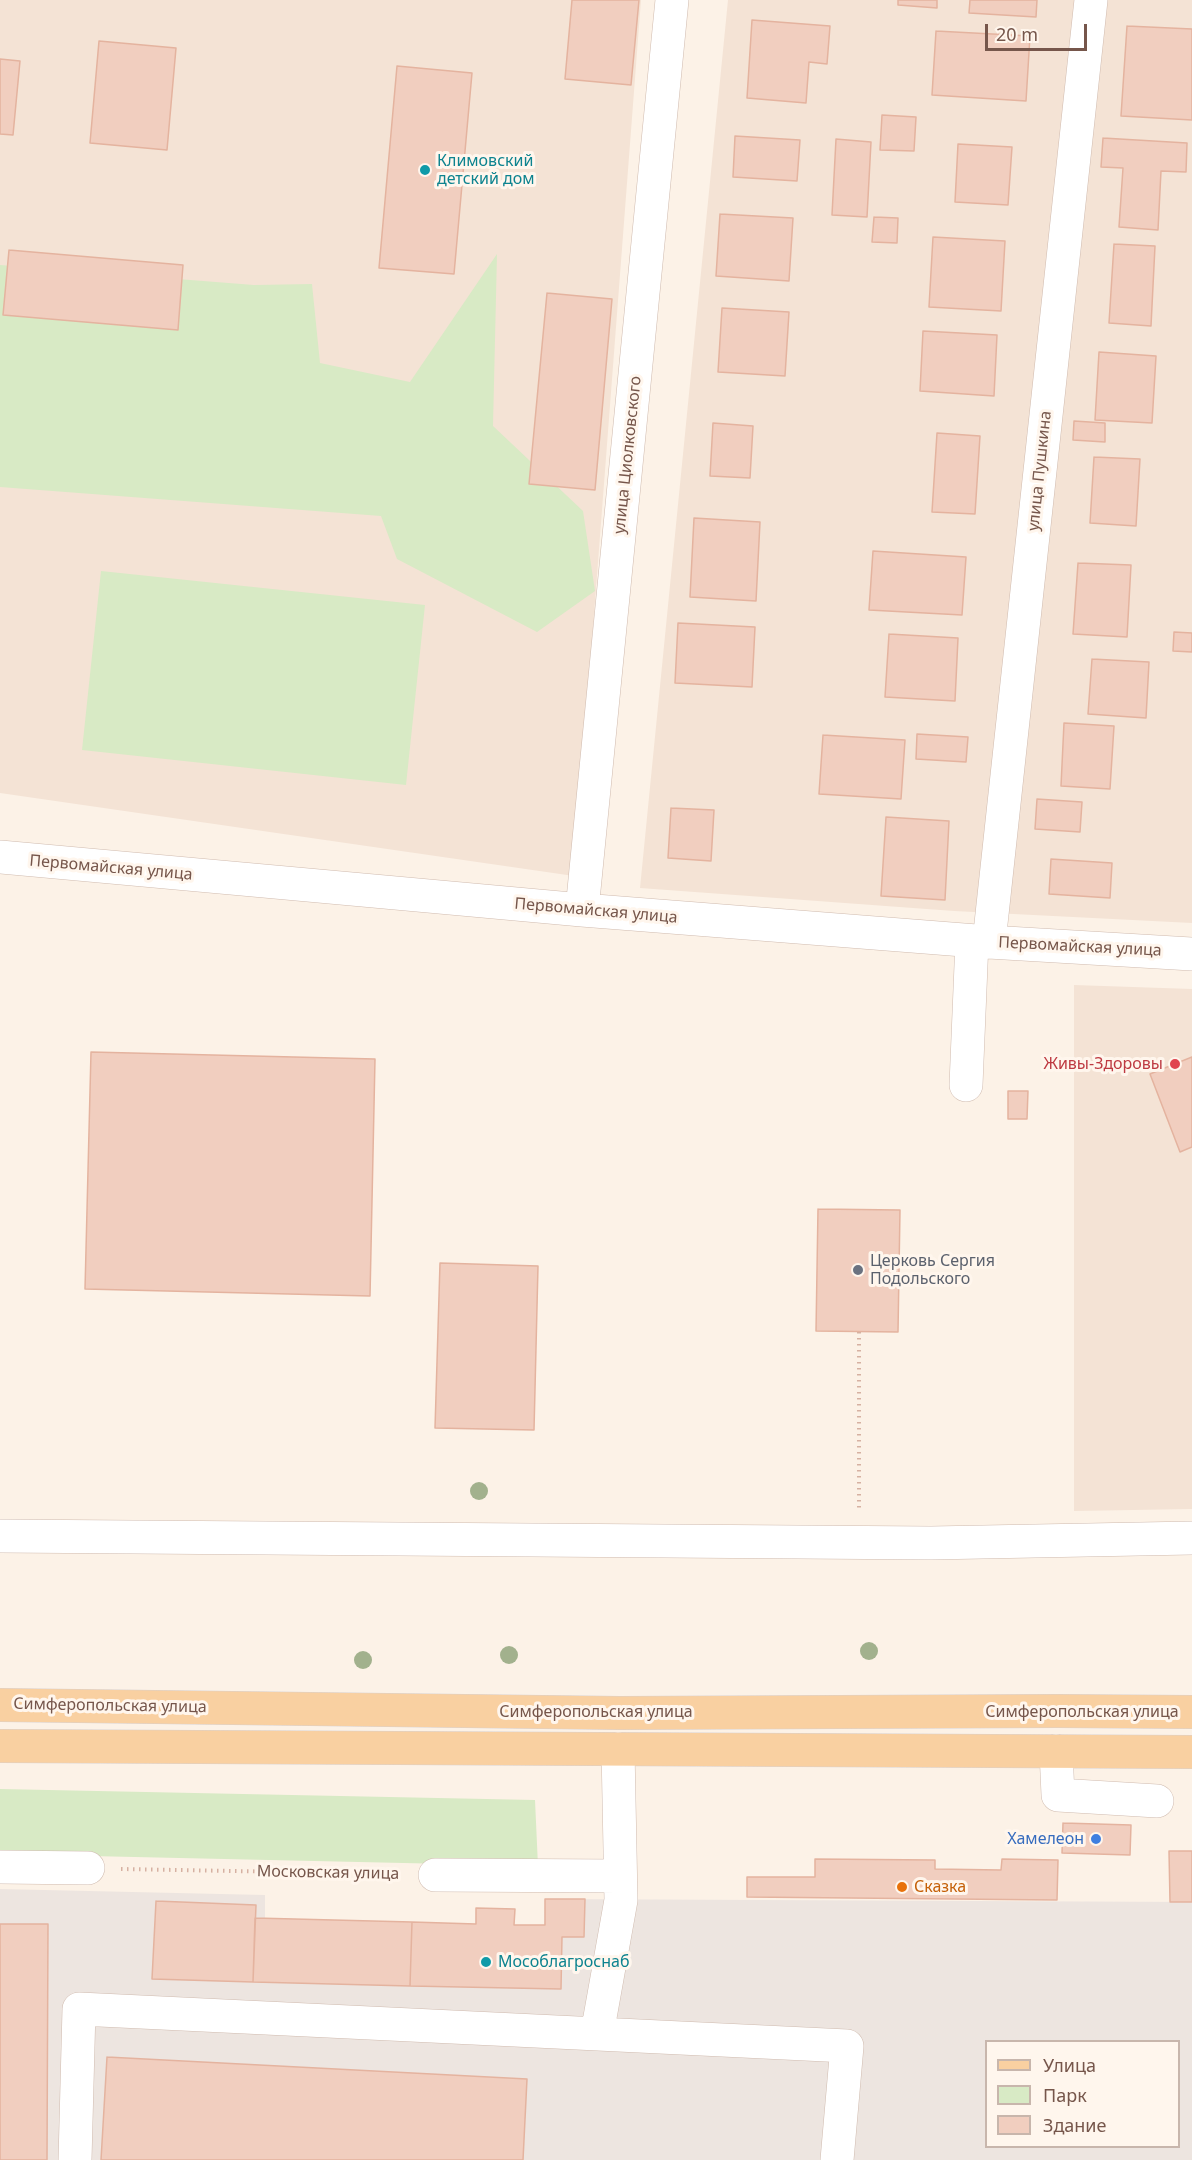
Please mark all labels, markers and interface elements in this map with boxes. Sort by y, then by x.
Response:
scale bar [988,12,1090,50]
text: 20 m [996,22,1038,46]
place label: Климовский детский дом [437,151,535,189]
marker: Климовский детский дом [418,163,432,177]
street label: улица Циолковского [610,375,646,535]
street label: улица Пушкина [1024,410,1056,532]
street label: Первомайская улица [29,851,193,885]
street label: Первомайская улица [514,894,678,928]
street label: Первомайская улица [998,933,1162,961]
place label: Живы-Здоровы [1043,1054,1163,1074]
marker: Живы-Здоровы [1168,1057,1182,1071]
place label: Церковь Сергия Подольского [870,1251,995,1289]
marker: Церковь Сергия Подольского [851,1263,865,1277]
street label: Симферопольская улица [13,1695,207,1717]
street label: Симферопольская улица [499,1702,693,1722]
street label: Симферопольская улица [985,1702,1179,1722]
place label: Хамелеон [1007,1829,1084,1849]
marker: Хамелеон [1089,1832,1103,1846]
street label: Московская улица [257,1862,399,1884]
place label: Сказка [914,1877,966,1897]
marker: Сказка [895,1880,909,1894]
place label: Мособлагроснаб [498,1952,629,1972]
marker: Мособлагроснаб [479,1955,493,1969]
legend [985,2040,1180,2148]
text: Улица [1043,2053,1096,2077]
text: Парк [1043,2083,1087,2107]
text: Здание [1043,2113,1106,2137]

